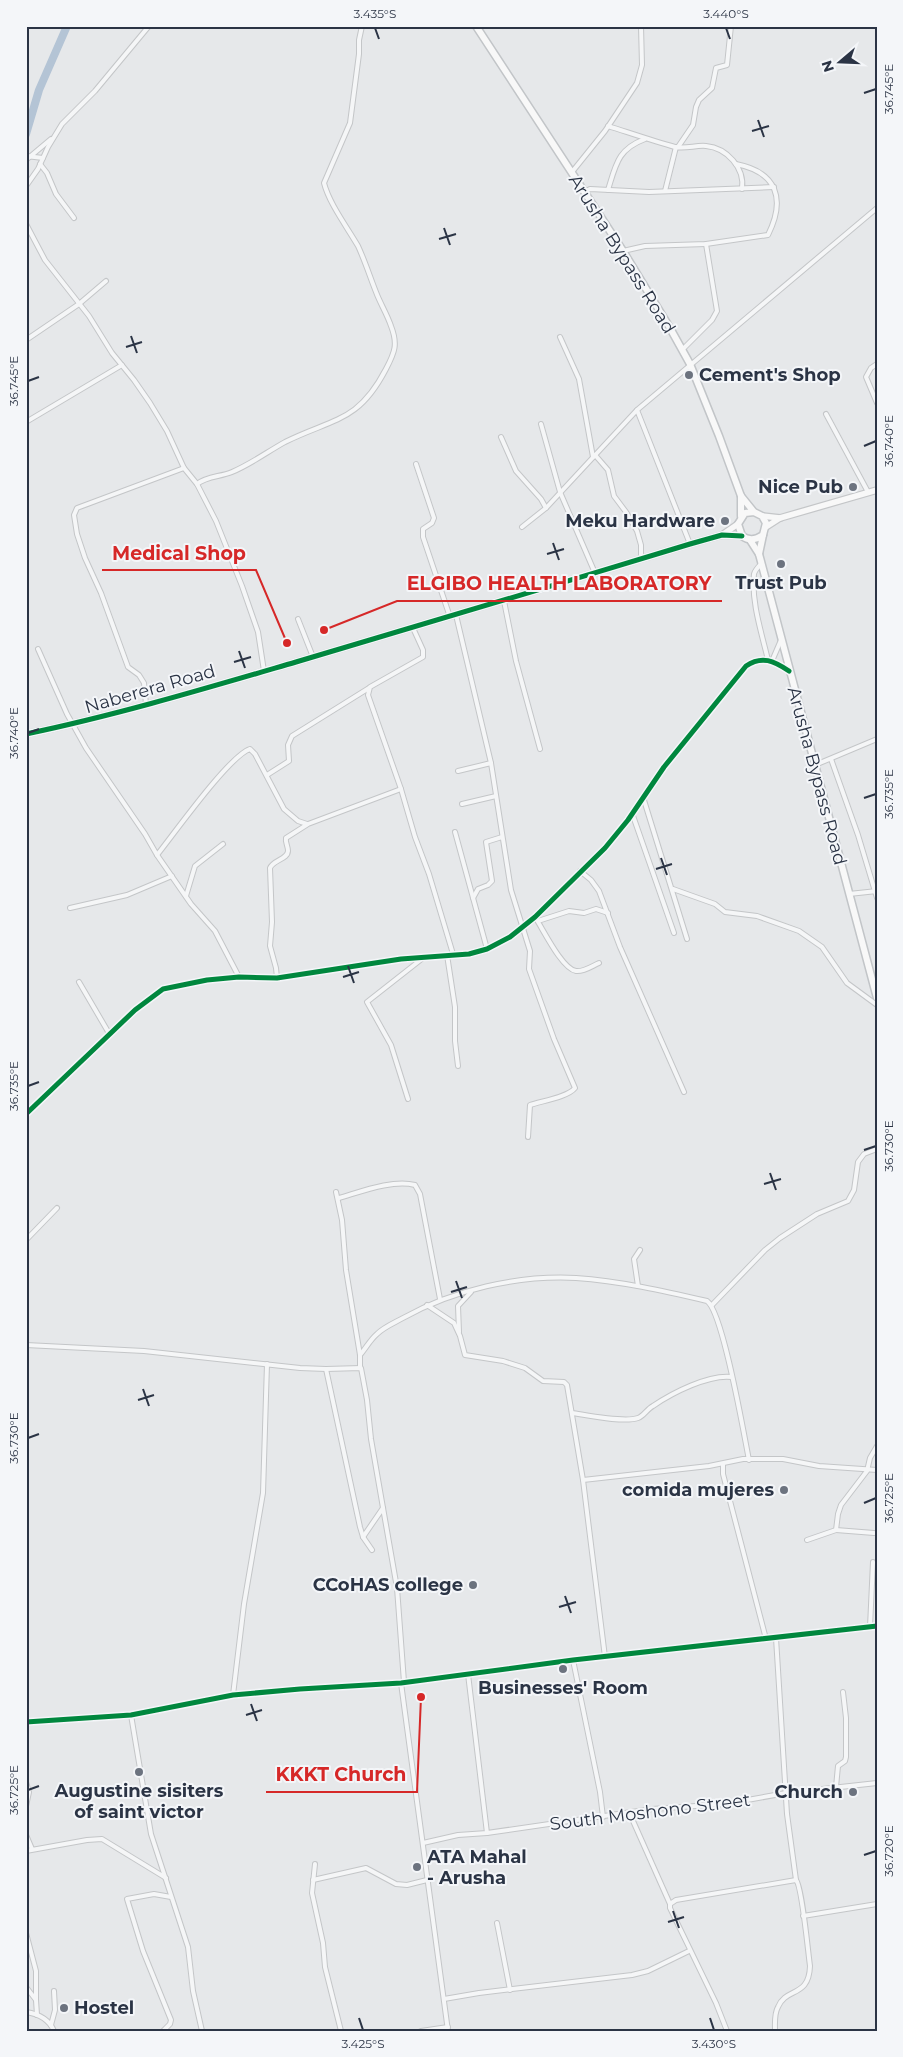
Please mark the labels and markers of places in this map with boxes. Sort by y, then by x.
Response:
place label: Cement's Shop [699,364,841,386]
marker: Cement's Shop [683,369,695,381]
place label: Nice Pub [758,476,843,498]
marker: Nice Pub [847,481,859,493]
place label: Meku Hardware [565,510,715,532]
marker: Meku Hardware [719,515,731,527]
callout: Medical Shop [102,536,256,570]
marker: Trust Pub [775,558,787,570]
callout: ELGIBO HEALTH LABORATORY [397,567,722,601]
place label: Trust Pub [735,572,827,594]
place label: comida mujeres [622,1479,774,1501]
marker: comida mujeres [778,1484,790,1496]
place label: CCoHAS college [313,1574,463,1596]
marker: CCoHAS college [467,1579,479,1591]
marker: Businesses' Room [557,1663,569,1675]
place label: Businesses' Room [478,1677,648,1699]
callout: KKKT Church [266,1758,417,1792]
marker: Augustine sisiters of saint victor [133,1766,145,1778]
place label: Augustine sisiters of saint victor [54,1780,224,1823]
place label: Church [775,1781,843,1803]
marker: Church [847,1786,859,1798]
place label: ATA Mahal - Arusha [426,1846,527,1889]
marker: ATA Mahal - Arusha [411,1861,423,1873]
place label: Hostel [74,1997,134,2019]
marker: Hostel [58,2002,70,2014]

